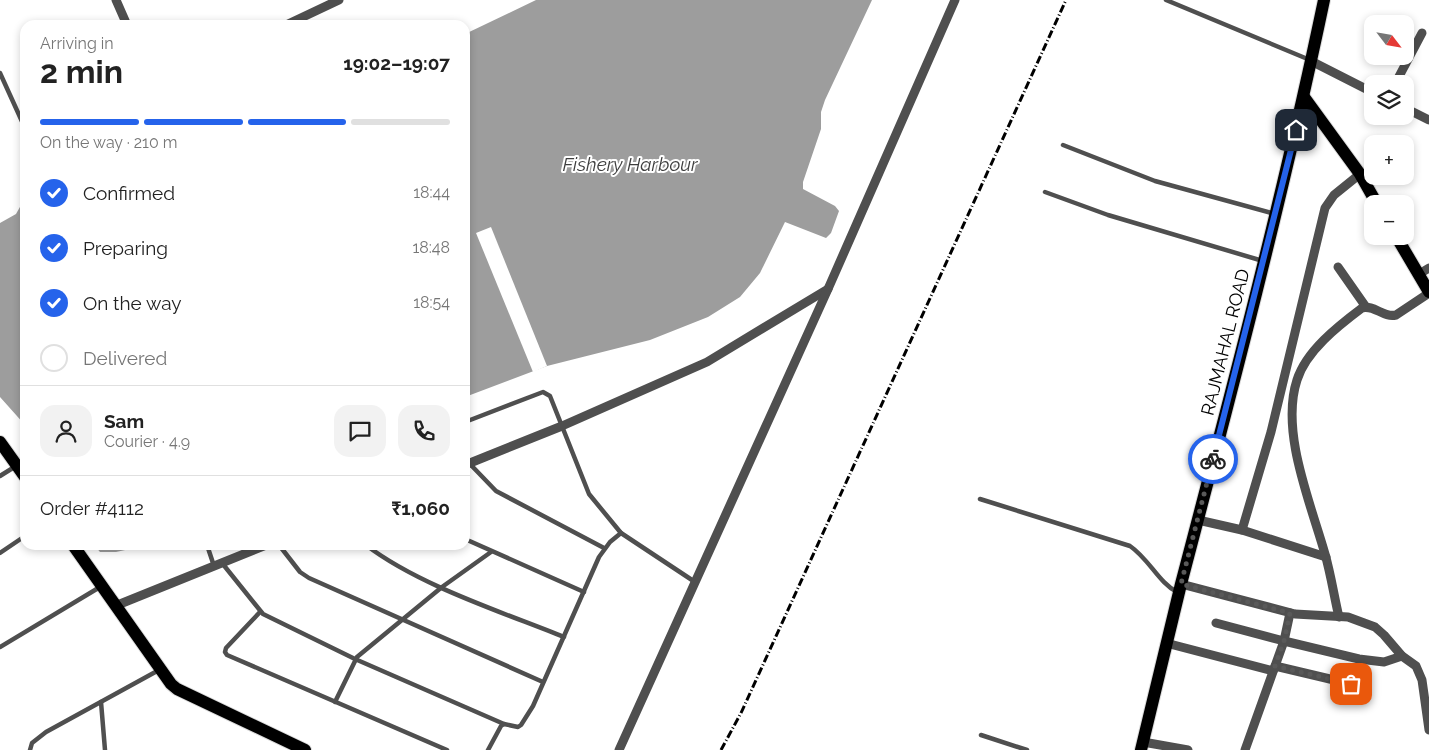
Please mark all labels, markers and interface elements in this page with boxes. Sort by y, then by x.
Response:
north arrow [1364,15,1414,65]
map controls [1364,15,1414,245]
text: Arriving in [40,34,114,53]
text: 19:02–19:07 [343,52,450,74]
text: 2 min [40,53,123,90]
button: layers [1364,75,1414,125]
pin [1275,109,1317,151]
icon: home [1282,116,1310,144]
text: On the way · 210 m [40,133,178,152]
button: + [1364,135,1414,185]
water label: Fishery Harbour [562,153,699,175]
icon: check [40,179,68,207]
text: Confirmed [83,182,175,204]
text: 18:44 [413,183,450,202]
button: − [1364,195,1414,245]
icon: check [40,234,68,262]
text: Preparing [83,237,168,259]
text: 18:48 [412,238,450,257]
street label: RAJMAHAL ROAD [1197,266,1253,417]
icon: check [40,289,68,317]
text: On the way [83,292,182,314]
text: 18:54 [413,293,450,312]
text: Delivered [83,347,167,369]
button: person [40,405,92,457]
button: chat [334,405,386,457]
button: phone [398,405,450,457]
text: Sam [104,410,144,432]
text: Courier · 4.9 [104,432,190,451]
courier [1188,434,1238,484]
icon: bike [1199,445,1227,473]
text: Order #4112 [40,497,144,519]
text: ₹1,060 [391,497,450,519]
pin [1330,663,1372,705]
icon: bag [1337,670,1365,698]

